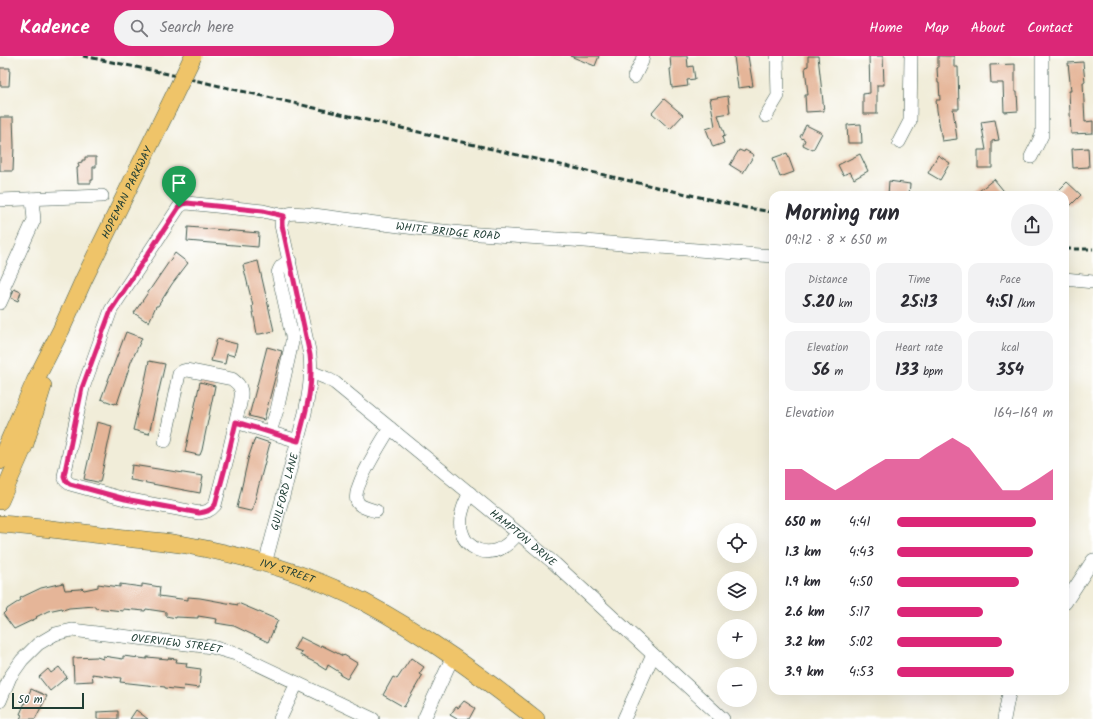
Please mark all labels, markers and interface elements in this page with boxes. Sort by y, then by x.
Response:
search box [114,10,394,46]
text: Kadence [20,13,90,43]
text: Search here [160,16,234,40]
icon: search [128,17,150,39]
text: Home [869,17,903,39]
text: Map [925,17,949,39]
text: About [971,17,1005,39]
text: Contact [1027,17,1073,39]
street label: HOPEMAN PARKWAY [97,143,158,242]
pin [162,166,196,207]
icon: arrive [168,172,190,194]
text: Morning run [785,197,900,232]
button: share [1011,204,1053,246]
street label: WHITE BRIDGE ROAD [395,218,501,245]
text: 09:12 · 8 × 650 m [785,230,887,251]
text: Distance [808,271,847,289]
text: Time [908,271,930,289]
text: Pace [1000,271,1021,289]
text: 5.20 [803,289,834,316]
text: 25:13 [900,289,938,316]
text: 4:51 [986,289,1013,316]
text: km [834,295,852,313]
text: /km [1013,295,1035,313]
text: Elevation [807,339,848,357]
text: Heart rate [895,339,943,357]
text: kcal [1001,339,1019,357]
text: 56 [812,357,830,384]
text: 133 [895,357,919,384]
text: 354 [997,357,1024,384]
text: m [830,363,843,381]
text: bpm [919,363,943,381]
text: Elevation [785,403,834,424]
text: 164–169 m [993,403,1053,424]
street label: GUILFORD LANE [266,450,304,533]
street label: HAMPTON DRIVE [485,505,561,572]
text: 650 m [785,512,821,533]
text: 4:41 [849,512,871,533]
map controls [717,523,757,707]
button: locate [717,523,757,563]
text: 1.3 km [785,542,821,563]
text: 4:43 [849,542,874,563]
street label: IVY STREET [258,554,318,590]
button: layers [717,571,757,611]
text: 1.9 km [785,572,821,593]
text: 4:50 [849,572,873,593]
text: 2.6 km [785,602,825,623]
text: 5:17 [849,602,869,623]
button: + [717,619,757,659]
street label: OVERVIEW STREET [130,629,225,660]
text: 3.2 km [785,632,825,653]
text: 5:02 [849,632,873,653]
text: 3.9 km [785,662,824,683]
text: 4:53 [849,662,874,683]
button: − [717,667,757,707]
scale bar [12,691,84,710]
text: 50 m [18,691,43,709]

